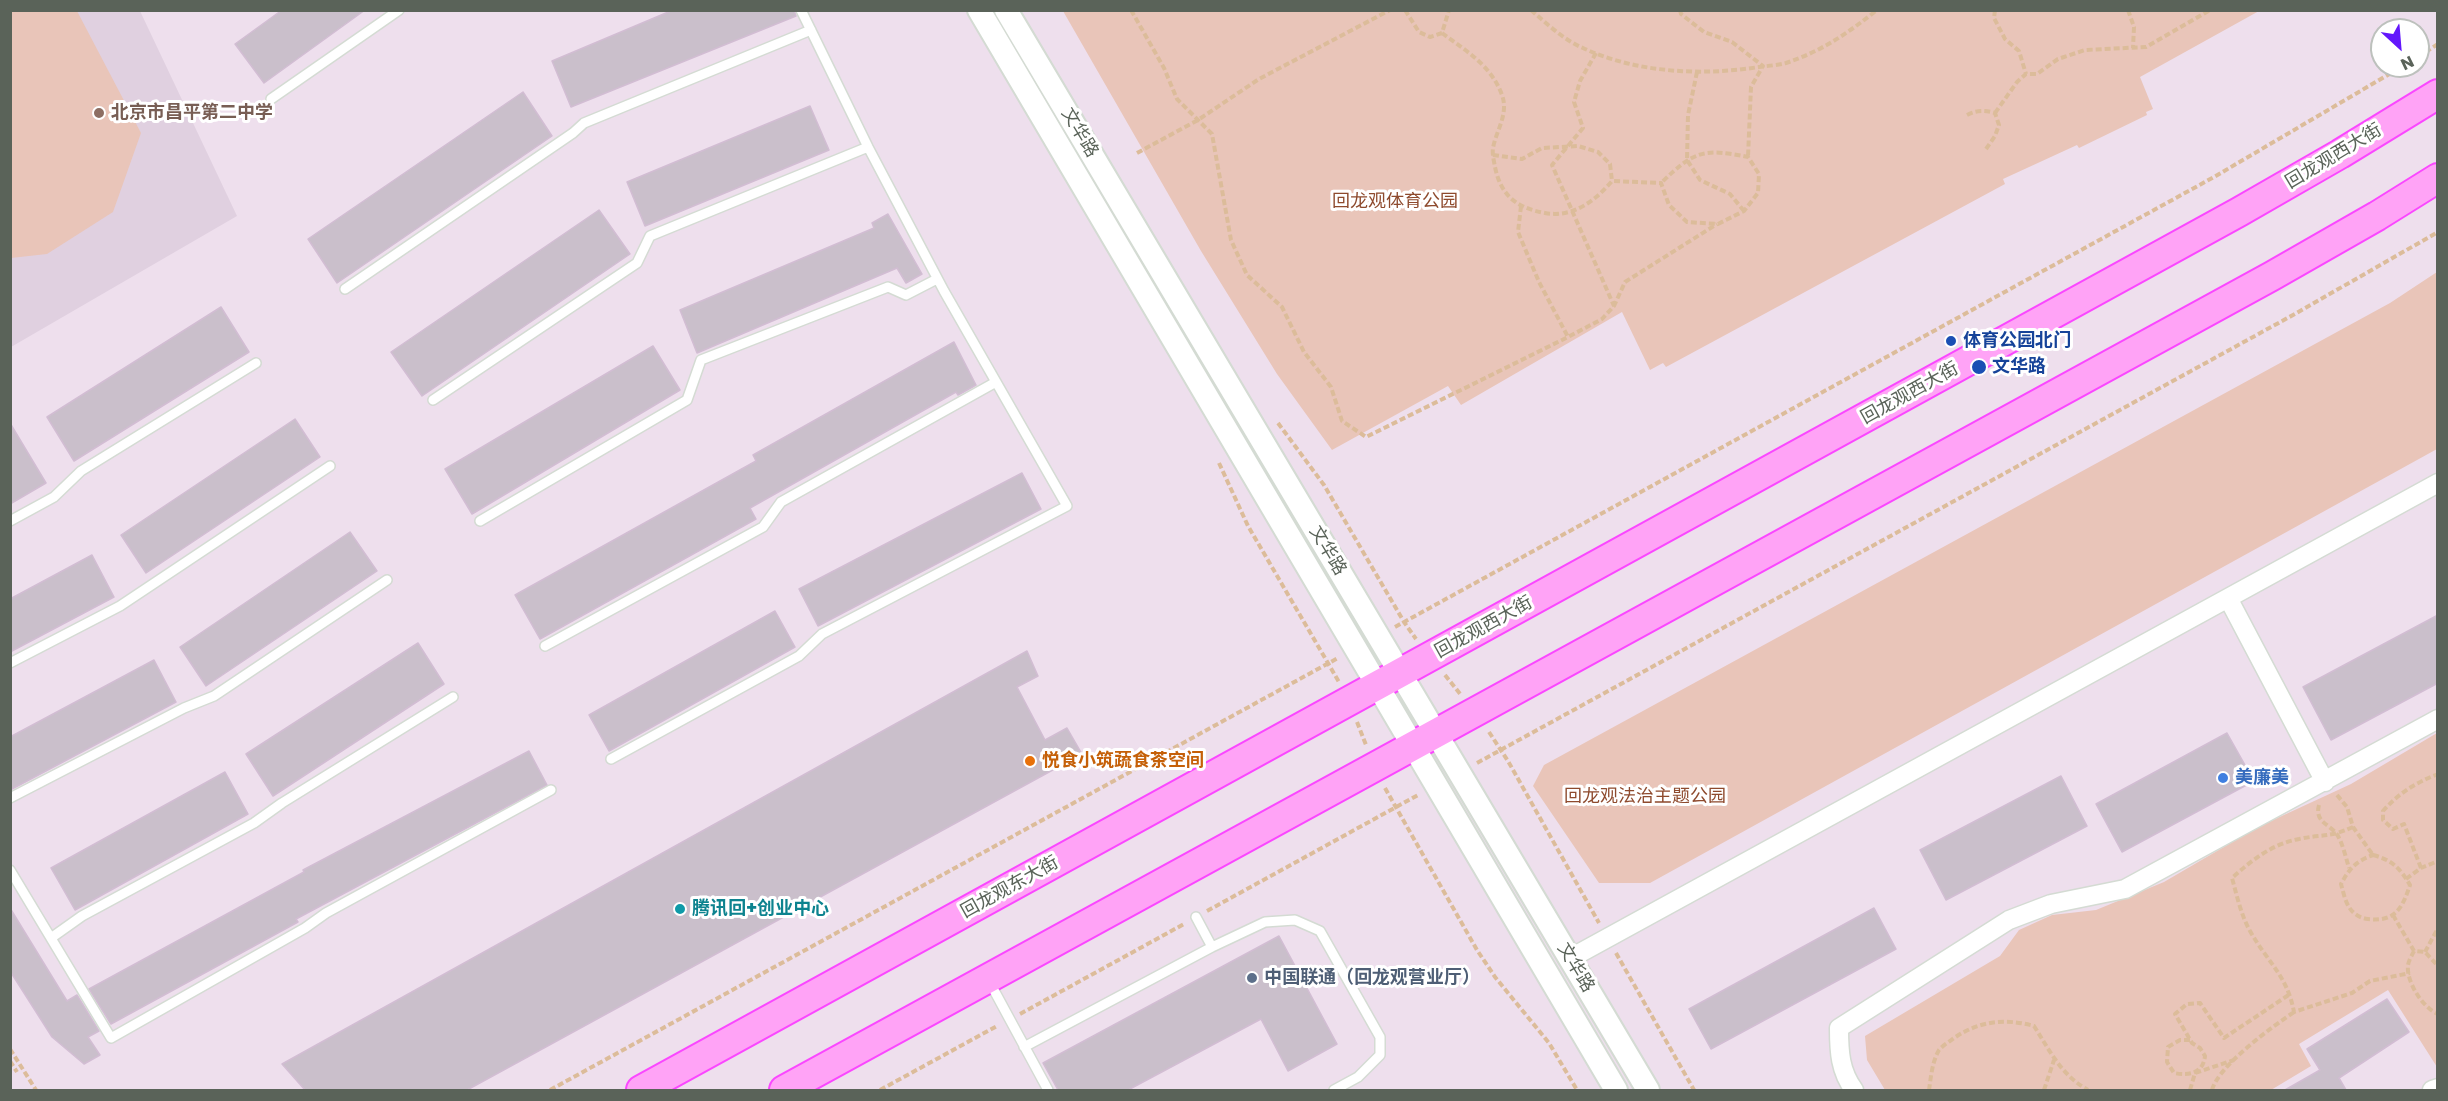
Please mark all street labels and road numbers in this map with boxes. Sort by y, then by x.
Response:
street label: 文华路 [1056,104,1102,162]
street label: 回龙观西大街 [2282,120,2386,194]
street label: 回龙观西大街 [1858,358,1962,430]
street label: 文华路 [1304,522,1350,580]
street label: 回龙观西大街 [1432,592,1536,664]
street label: 回龙观东大街 [958,852,1062,924]
street label: 文华路 [1552,939,1598,997]

